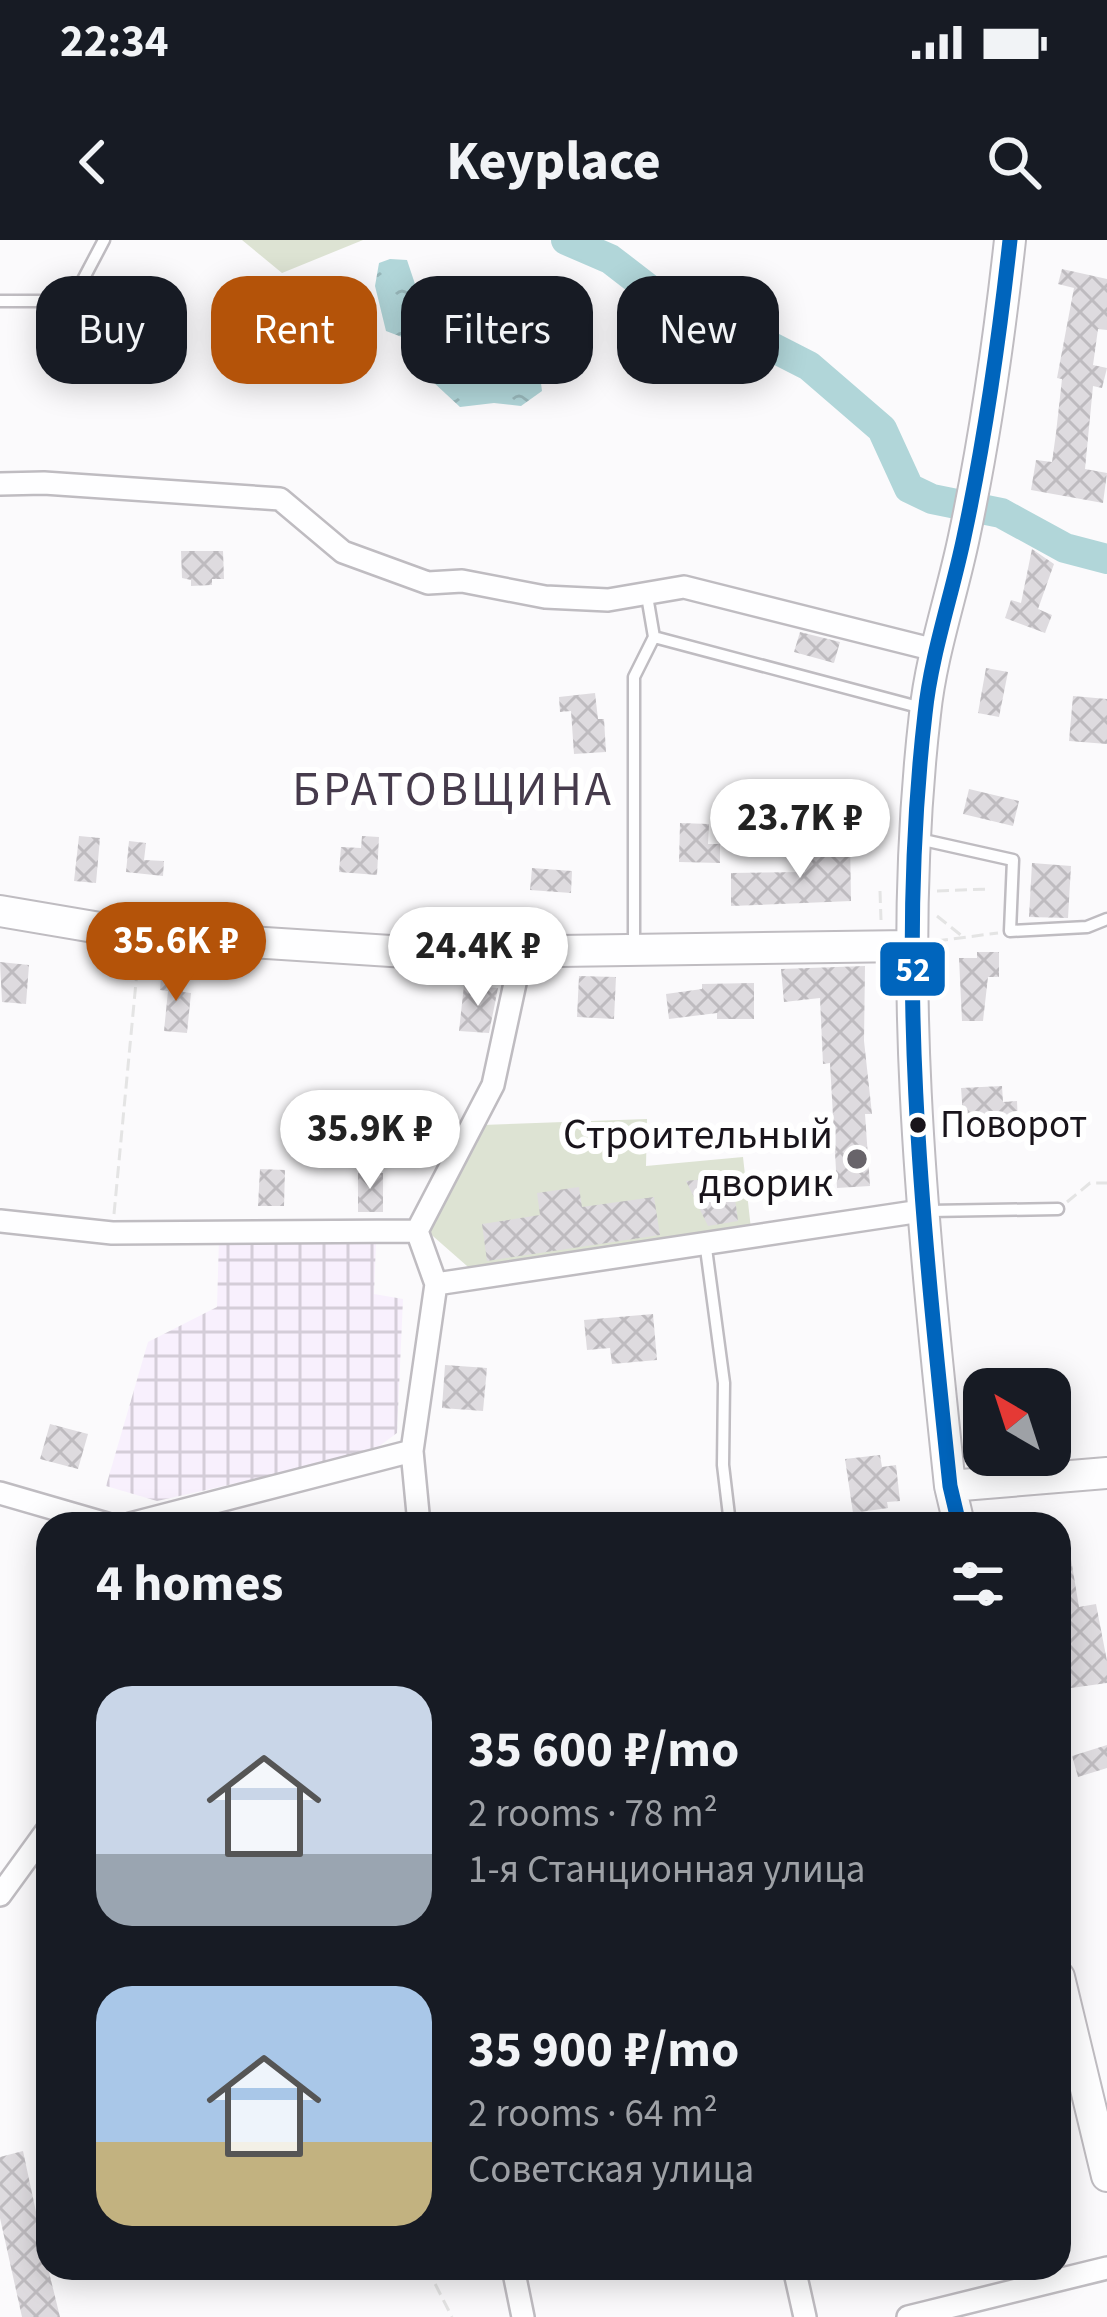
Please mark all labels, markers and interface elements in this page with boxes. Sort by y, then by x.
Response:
text: 22:34 [60,10,169,74]
text: Keyplace [446,124,661,201]
icon: back [60,129,126,195]
icon: search [981,129,1047,195]
chip: Buy [36,276,187,384]
chip: Rent [211,276,377,384]
chip: Filters [401,276,593,384]
chip: New [617,276,779,384]
district label: БРАТОВЩИНА [292,756,614,824]
pin: 23.7K ₽ [689,779,911,881]
text: 23.7K ₽ [737,790,863,846]
pin: 35.6K ₽ [65,902,287,1004]
pin: 24.4K ₽ [367,907,589,1009]
text: 35.6K ₽ [113,913,239,969]
text: 24.4K ₽ [415,918,541,974]
line badge: 52 [878,940,947,998]
text: 52 [896,947,930,994]
pin: 35.9K ₽ [259,1090,481,1192]
place label: Поворот [940,1097,1087,1153]
text: 35.9K ₽ [307,1101,433,1157]
place label: Строительный дворик [563,1105,833,1213]
marker: Поворот [907,1114,929,1136]
marker: Строительный дворик [844,1146,870,1172]
north arrow [963,1368,1071,1476]
map controls [963,1368,1071,1476]
text: 4 homes [96,1548,283,1620]
icon: filters [945,1551,1011,1617]
text: 35 600 ₽/mo [468,1714,739,1786]
icon: home [192,1734,336,1878]
text: 2 rooms · 78 m² [468,1786,718,1842]
text: 1-я Станционная улица [468,1842,865,1898]
text: 35 900 ₽/mo [468,2014,739,2086]
icon: home [192,2034,336,2178]
text: 2 rooms · 64 m² [468,2086,718,2142]
text: Советская улица [468,2142,754,2198]

